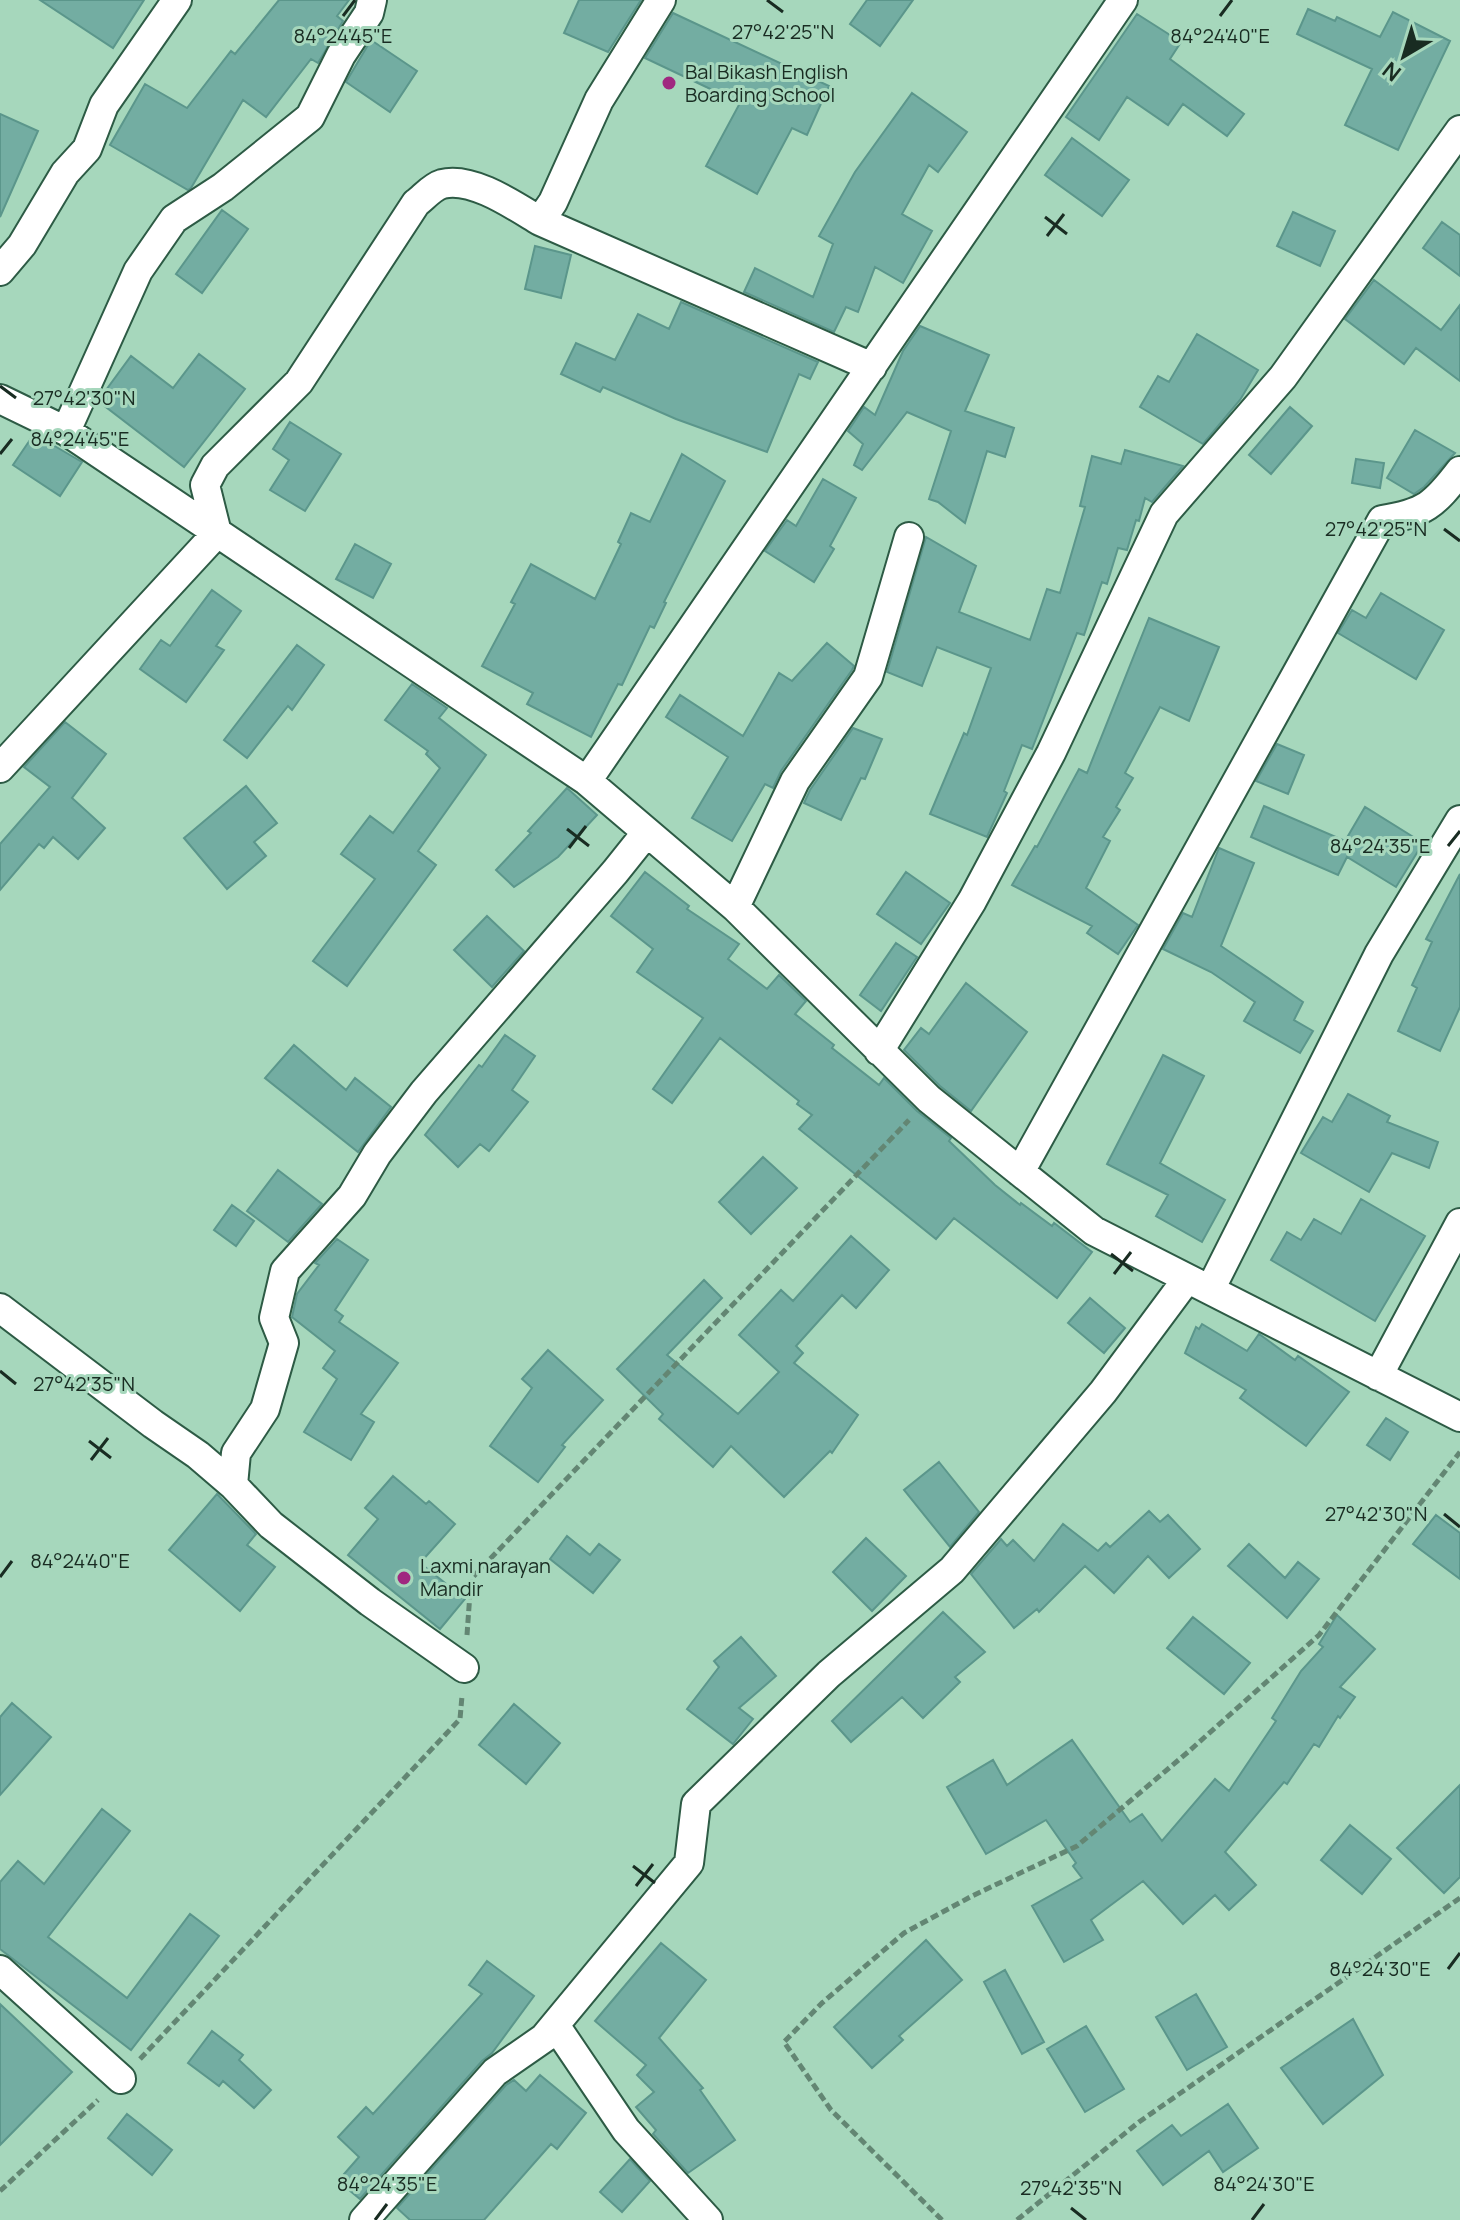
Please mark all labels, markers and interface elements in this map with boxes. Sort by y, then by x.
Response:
north arrow [1364,16,1444,96]
text: 27°42'25"N [732,18,834,45]
text: 84°24'45"E [293,22,393,49]
text: 84°24'40"E [1170,22,1270,49]
text: N [1376,55,1407,88]
place label: Bal Bikash English Boarding School [685,58,848,108]
marker: Bal Bikash English Boarding School [660,74,678,92]
text: 27°42'30"N [33,384,135,411]
text: 84°24'45"E [30,425,130,452]
text: 27°42'25"N [1325,515,1427,542]
text: 84°24'35"E [1330,832,1430,859]
text: 27°42'35"N [33,1370,135,1397]
text: 27°42'30"N [1325,1500,1427,1527]
text: 84°24'40"E [30,1547,130,1574]
place label: Laxmi narayan Mandir [420,1552,551,1602]
marker: Laxmi narayan Mandir [395,1569,413,1587]
text: 84°24'30"E [1329,1955,1431,1982]
text: 84°24'35"E [337,2170,437,2197]
text: 84°24'30"E [1213,2170,1315,2197]
text: 27°42'35"N [1020,2174,1122,2201]

